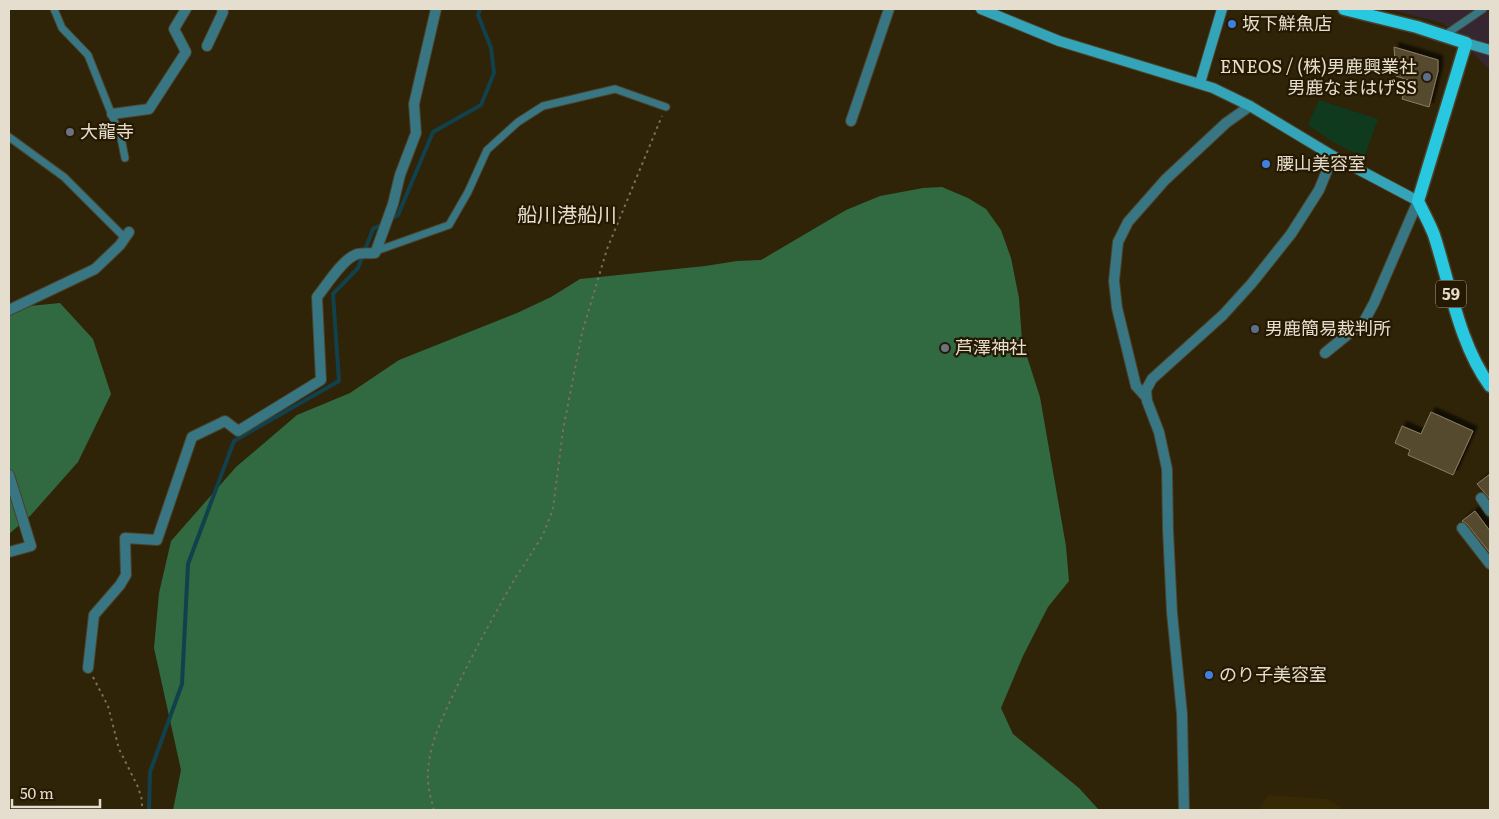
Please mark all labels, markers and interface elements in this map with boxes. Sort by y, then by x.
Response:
place label: 坂下鮮魚店 [1242,9,1332,36]
marker: 坂下鮮魚店 [1226,18,1238,30]
place label: ENEOS / (株)男鹿興業社 男鹿なまはげSS [1220,52,1417,100]
marker: ENEOS / (株)男鹿興業社 男鹿なまはげSS [1421,71,1433,83]
place label: 大龍寺 [80,117,134,144]
marker: 大龍寺 [64,126,76,138]
place label: 腰山美容室 [1276,149,1366,176]
marker: 腰山美容室 [1260,158,1272,170]
district label: 船川港船川 [517,198,617,228]
road number: 59 [1436,280,1466,308]
place label: 男鹿簡易裁判所 [1265,314,1391,341]
marker: 男鹿簡易裁判所 [1249,323,1261,335]
place label: 芦澤神社 [955,333,1027,360]
marker: 芦澤神社 [939,342,951,354]
place label: のり子美容室 [1219,660,1327,687]
marker: のり子美容室 [1203,669,1215,681]
scale bar [12,776,100,808]
text: 50 m [20,781,54,804]

